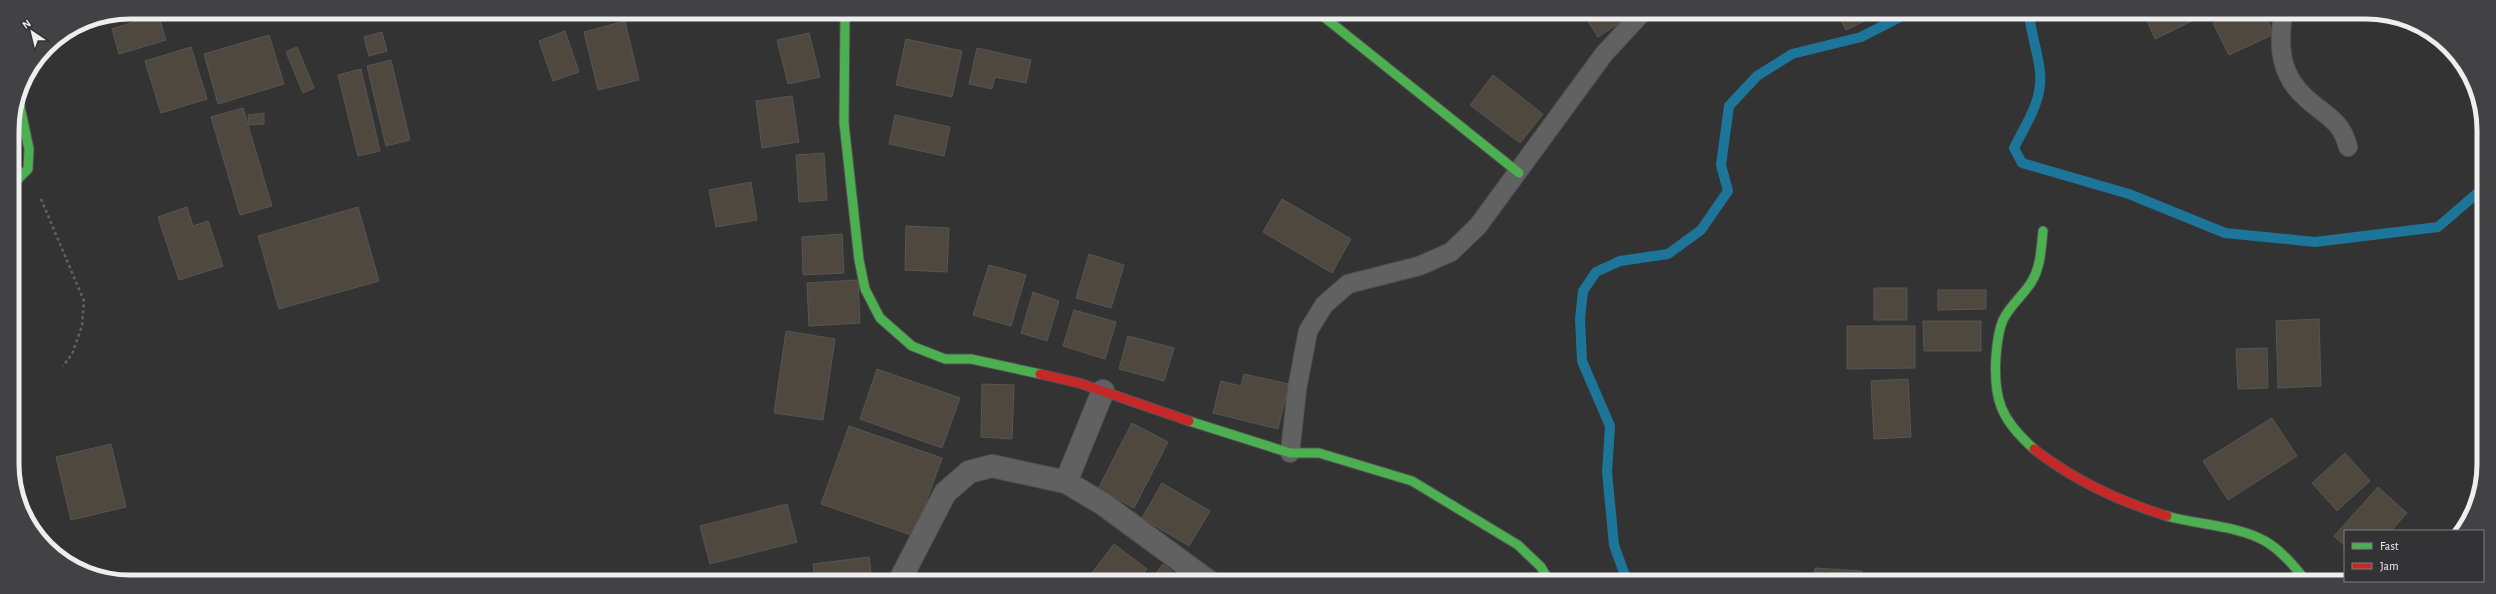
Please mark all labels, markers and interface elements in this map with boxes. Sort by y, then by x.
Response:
north arrow [12,12,52,52]
text: N [20,18,33,31]
legend [2344,530,2484,582]
text: Fast [2380,540,2399,552]
text: Jam [2380,560,2399,572]

